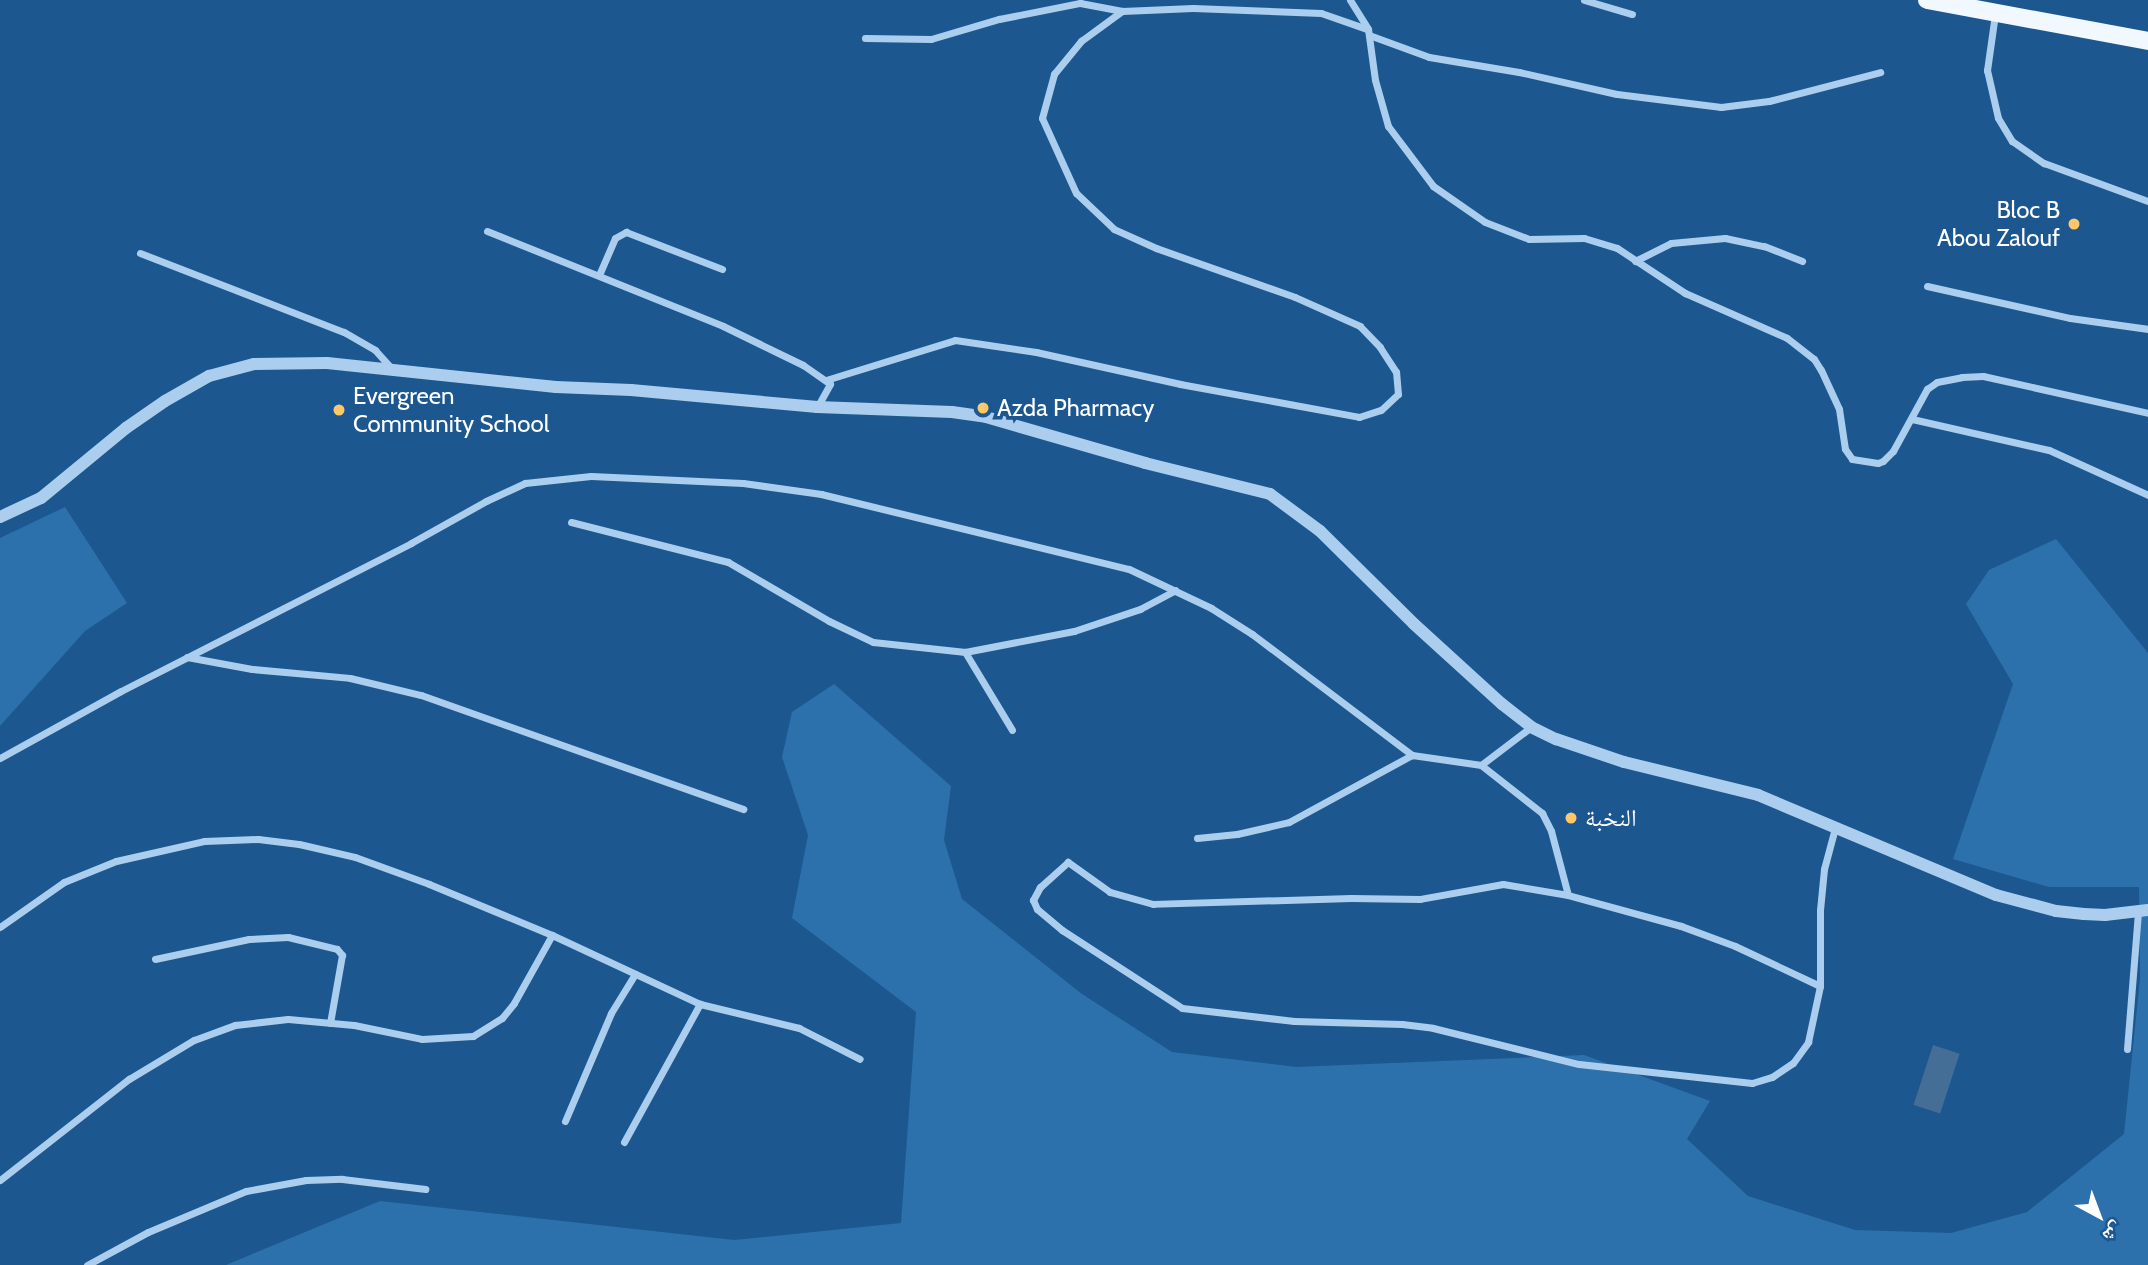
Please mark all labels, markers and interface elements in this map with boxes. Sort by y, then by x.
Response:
place label: Bloc B Abou Zalouf [1937,196,2060,252]
marker: Bloc B Abou Zalouf [2066,216,2082,232]
place label: Evergreen Community School [353,382,549,438]
place label: Azda Pharmacy [997,394,1154,422]
marker: Azda Pharmacy [975,400,991,416]
marker: Evergreen Community School [331,402,347,418]
place label: النخبة [1585,804,1637,832]
marker: النخبة [1563,810,1579,826]
north arrow [2064,1181,2134,1251]
text: ش [2098,1217,2128,1248]

